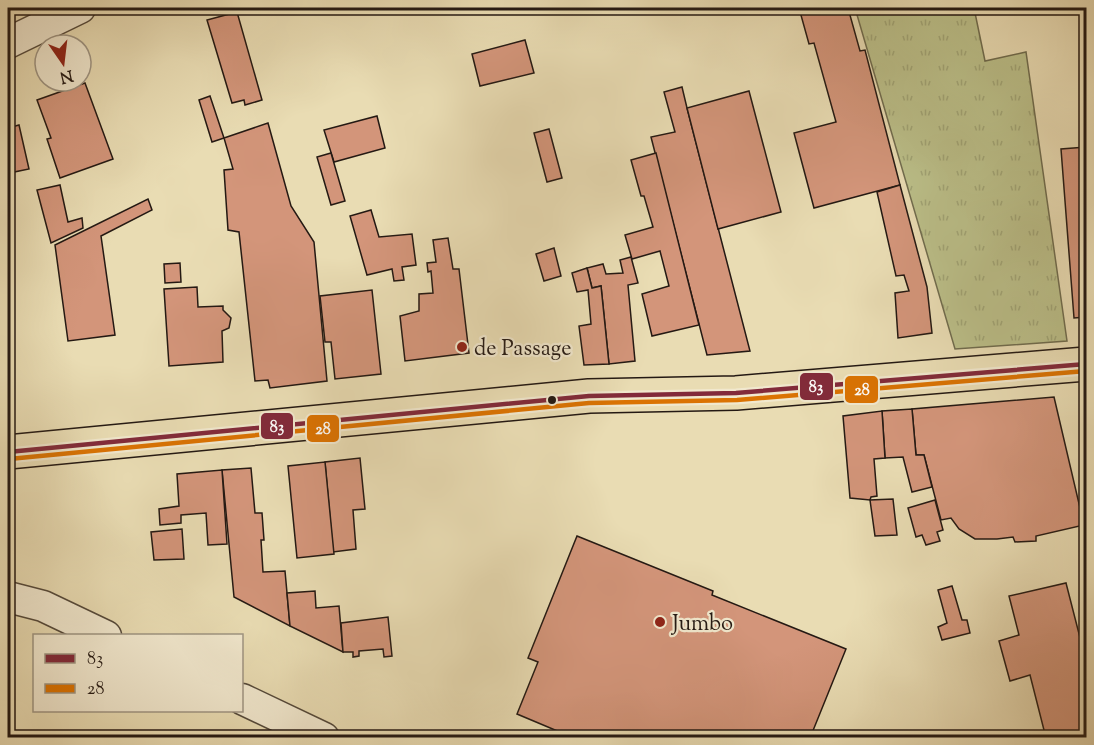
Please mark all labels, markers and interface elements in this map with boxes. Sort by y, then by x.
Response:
north arrow [33,33,93,93]
text: N [57,62,75,88]
place label: de Passage [474,334,571,366]
marker: de Passage [455,340,469,354]
line badge: 83 [799,372,834,401]
line badge: 28 [844,375,879,404]
text: 83 [809,377,824,400]
text: 28 [854,380,870,403]
unlabelled marker [546,394,558,406]
line badge: 83 [260,412,294,440]
line badge: 28 [306,414,340,443]
text: 83 [270,417,285,440]
text: 28 [315,419,331,442]
place label: Jumbo [671,609,733,641]
marker: Jumbo [653,615,667,629]
legend [33,634,243,712]
text: 83 [87,647,103,673]
text: 28 [87,677,104,703]

